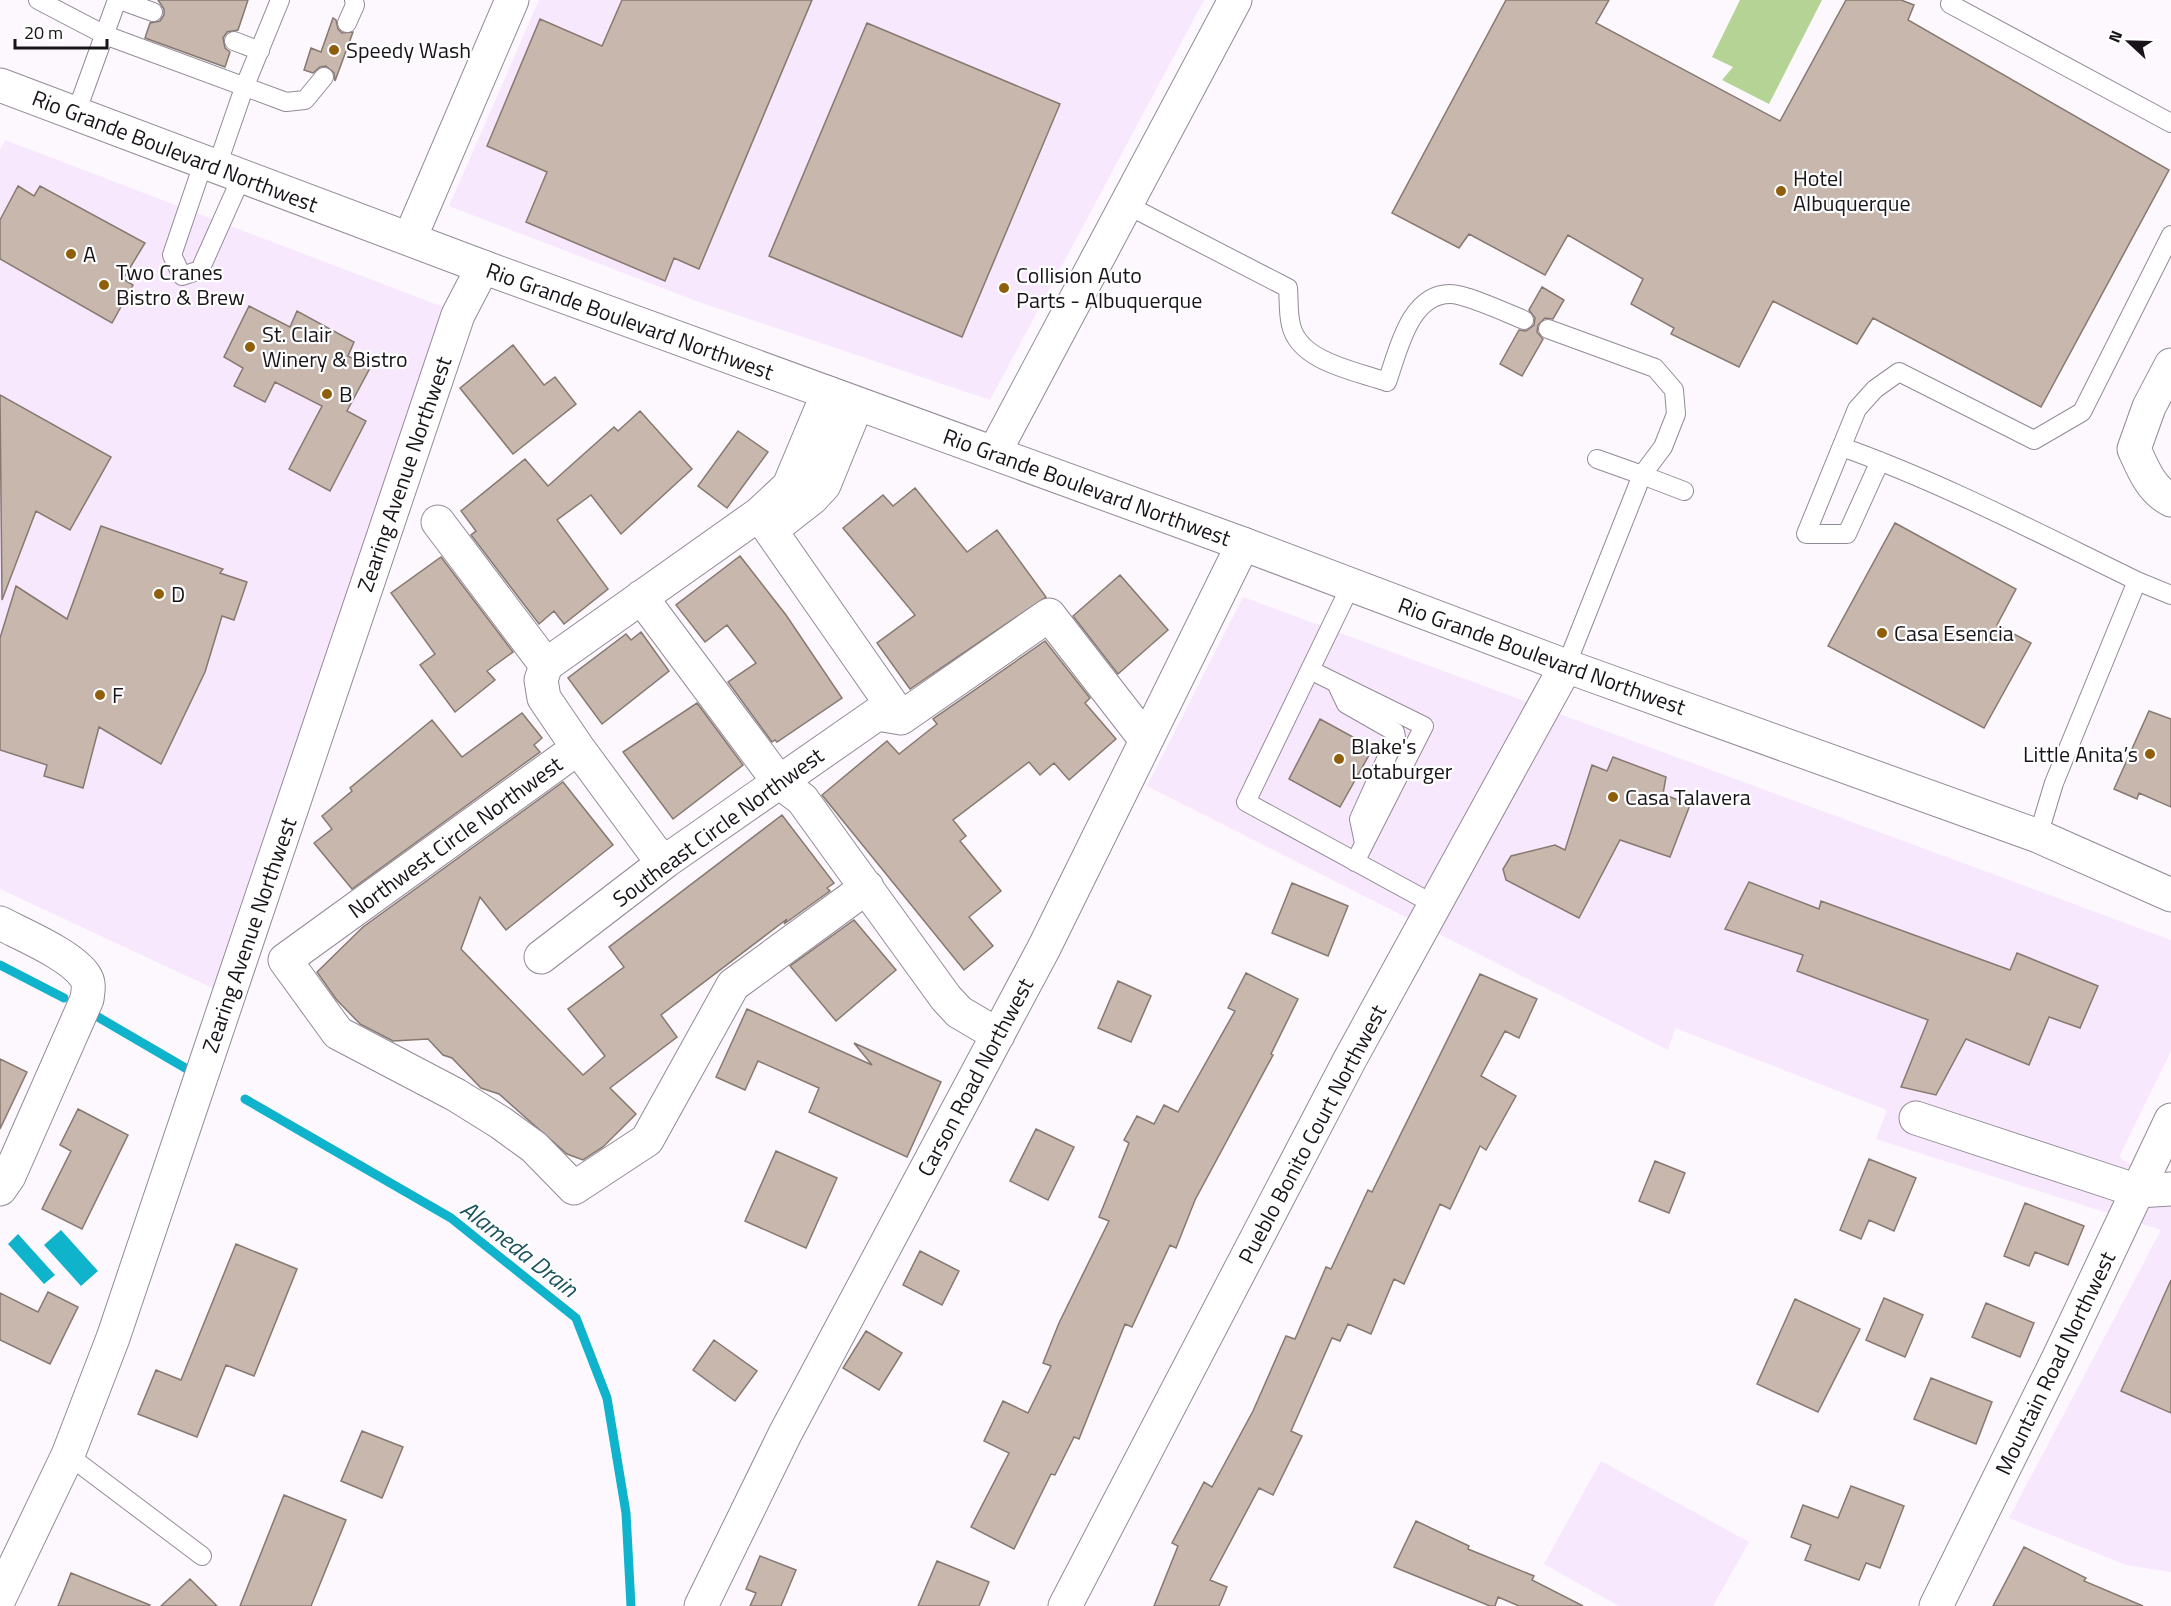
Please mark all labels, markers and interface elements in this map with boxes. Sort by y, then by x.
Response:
scale bar [15,12,106,50]
north arrow [2099,12,2159,72]
text: 20 m [24,19,63,46]
text: N [2102,27,2128,46]
place label: Speedy Wash [346,33,471,67]
marker: Speedy Wash [327,43,341,57]
street label: Rio Grande Boulevard Northwest [27,81,323,221]
place label: Hotel Albuquerque [1793,161,1911,220]
marker: Hotel Albuquerque [1774,184,1788,198]
place label: A [83,237,96,271]
marker: A [64,247,78,261]
street label: Rio Grande Boulevard Northwest [482,253,779,389]
place label: Two Cranes Bistro & Brew [116,255,245,314]
place label: Collision Auto Parts - Albuquerque [1016,258,1202,317]
marker: Two Cranes Bistro & Brew [97,278,111,292]
marker: Collision Auto Parts - Albuquerque [997,281,1011,295]
place label: St. Clair Winery & Bistro [262,317,408,376]
marker: St. Clair Winery & Bistro [243,340,257,354]
street label: Zearing Avenue Northwest [348,351,460,596]
place label: B [339,377,353,411]
marker: B [320,387,334,401]
street label: Rio Grande Boulevard Northwest [939,419,1236,555]
place label: D [171,577,185,611]
marker: D [152,587,166,601]
street label: Rio Grande Boulevard Northwest [1394,588,1691,724]
place label: Casa Esencia [1894,616,2014,650]
marker: Casa Esencia [1875,626,1889,640]
place label: F [112,678,124,712]
marker: F [93,688,107,702]
place label: Blake's Lotaburger [1351,729,1453,788]
place label: Little Anita’s [2023,737,2138,771]
street label: Southeast Circle Northwest [605,739,831,915]
street label: Northwest Circle Northwest [341,747,570,927]
marker: Little Anita’s [2143,747,2157,761]
marker: Blake's Lotaburger [1332,752,1346,766]
place label: Casa Talavera [1625,780,1751,814]
marker: Casa Talavera [1606,790,1620,804]
street label: Zearing Avenue Northwest [193,812,305,1057]
street label: Carson Road Northwest [908,971,1042,1182]
street label: Pueblo Bonito Court Northwest [1229,998,1395,1270]
water label: Alameda Drain [453,1191,587,1306]
street label: Mountain Road Northwest [1986,1245,2124,1481]

